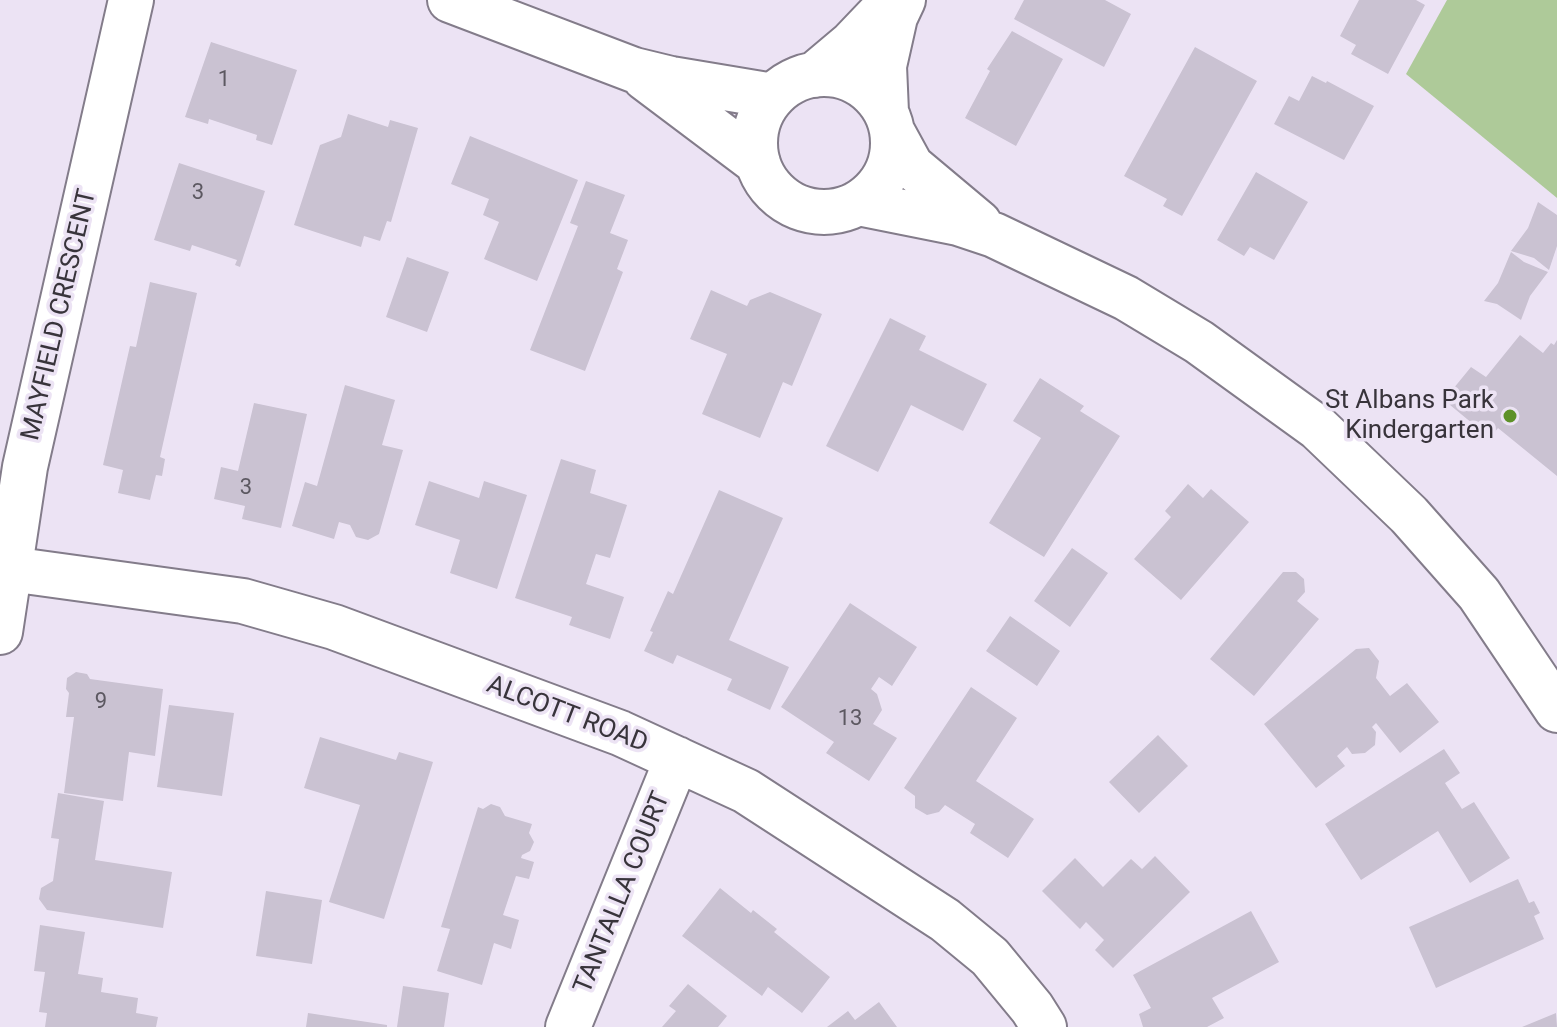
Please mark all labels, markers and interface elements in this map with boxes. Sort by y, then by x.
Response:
house number: 1 [218,67,230,93]
house number: 3 [192,180,204,206]
street label: MAYFIELD CRESCENT [16,186,104,444]
place label: St Albans Park Kindergarten [1325,385,1494,446]
marker: St Albans Park Kindergarten [1501,407,1519,425]
house number: 3 [240,475,252,501]
street label: ALCOTT ROAD [482,670,652,760]
house number: 9 [95,689,107,715]
house number: 13 [838,706,862,732]
street label: TANTALLA COURT [568,787,678,999]

